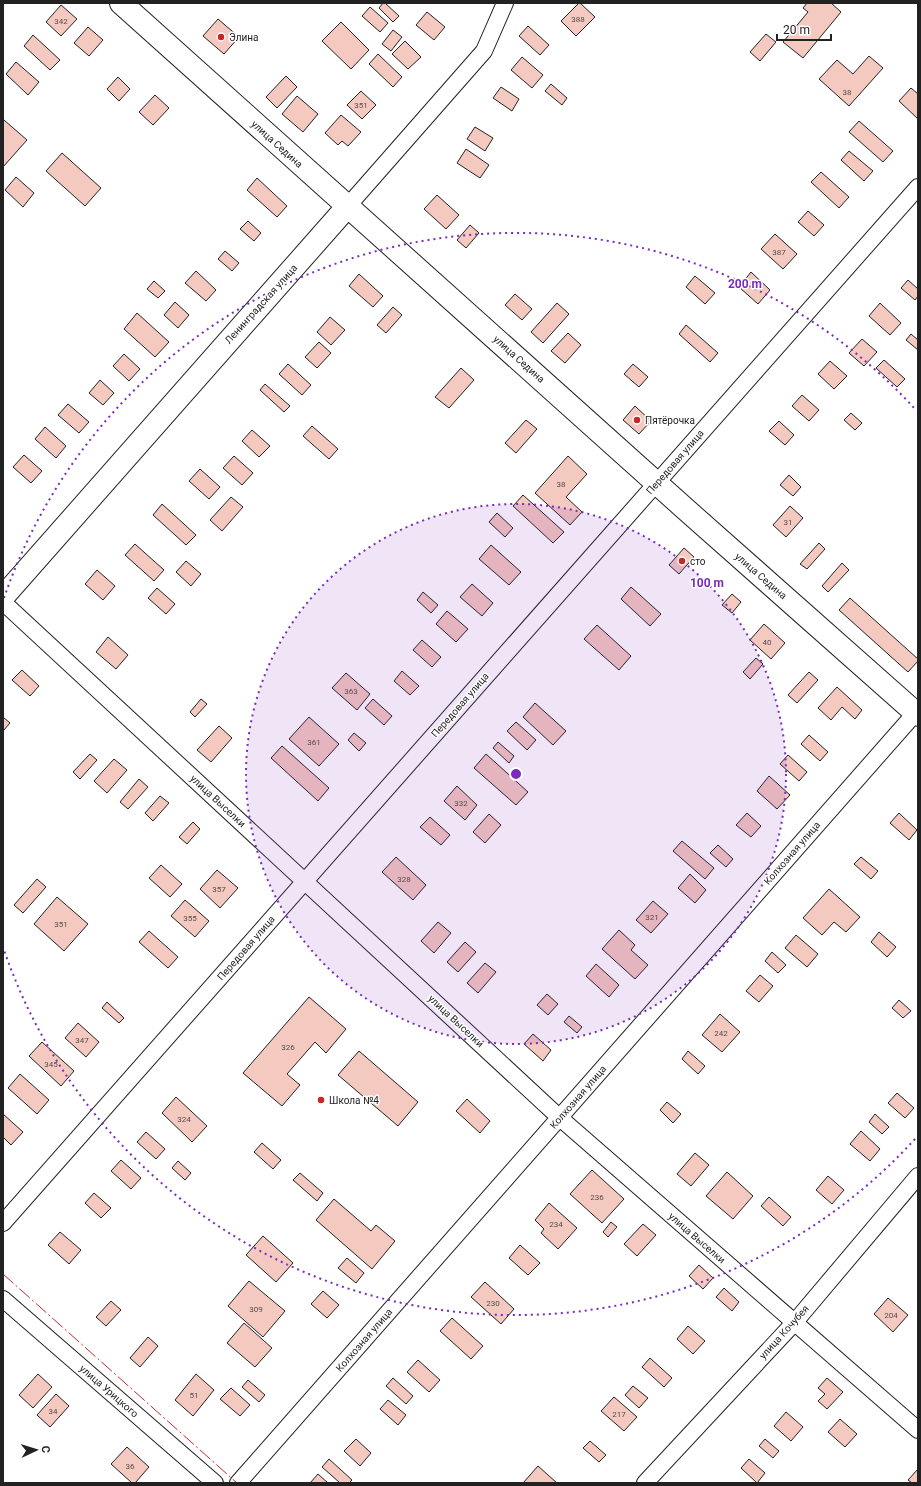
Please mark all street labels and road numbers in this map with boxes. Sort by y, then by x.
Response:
street label: улица Седина [249,118,305,170]
street label: Ленинградская улица [223,262,299,346]
street label: улица Седина [491,333,547,385]
street label: Передовая улица [644,428,706,496]
street label: улица Седина [733,551,789,601]
street label: Передовая улица [429,671,491,739]
street label: улица Выселки [188,773,248,830]
street label: Колхозная улица [762,819,822,887]
street label: Передовая улица [215,914,277,982]
street label: улица Выселки [426,993,486,1050]
street label: Колхозная улица [548,1063,608,1131]
street label: улица Выселки [666,1210,728,1266]
street label: улица Кочубея [757,1303,811,1361]
street label: Колхозная улица [334,1306,394,1374]
street label: улица Урицкого [78,1363,141,1420]

